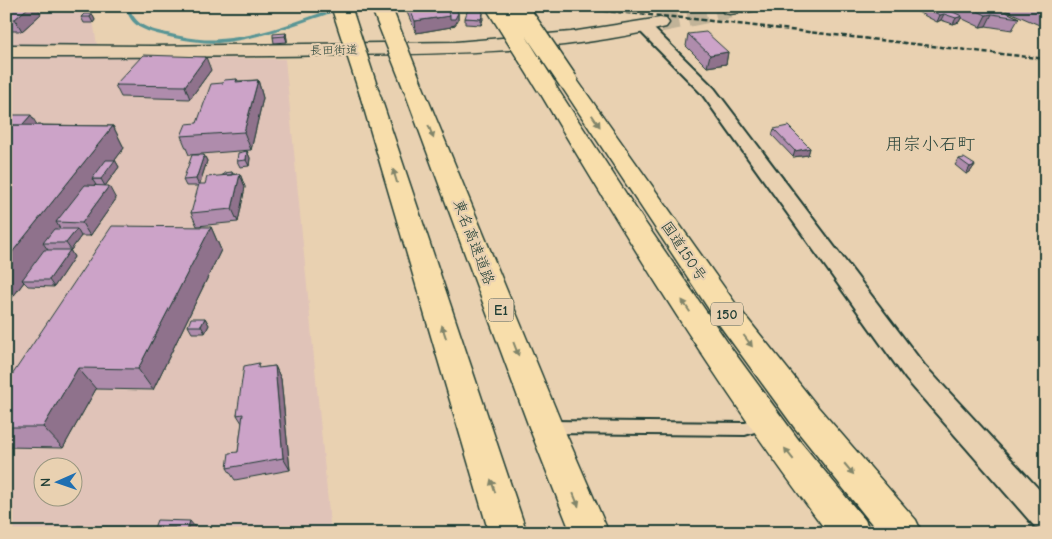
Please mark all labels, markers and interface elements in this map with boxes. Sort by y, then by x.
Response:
street label: 長田街道 [310,43,358,57]
one-way arrow [591,115,601,128]
one-way arrow [427,125,435,140]
district label: 用宗小石町 [885,134,975,155]
one-way arrow [391,169,399,184]
street label: 東名高速道路 [449,197,499,287]
street label: 国道150号 [657,218,711,284]
road number: E1 [488,298,514,322]
one-way arrow [681,300,691,313]
road number: 150 [711,302,743,326]
one-way arrow [440,324,447,339]
one-way arrow [743,334,753,348]
one-way arrow [512,342,520,357]
one-way arrow [784,448,795,461]
north arrow [32,456,82,506]
one-way arrow [843,462,855,474]
text: N [37,478,54,487]
one-way arrow [489,479,497,494]
one-way arrow [573,493,581,507]

